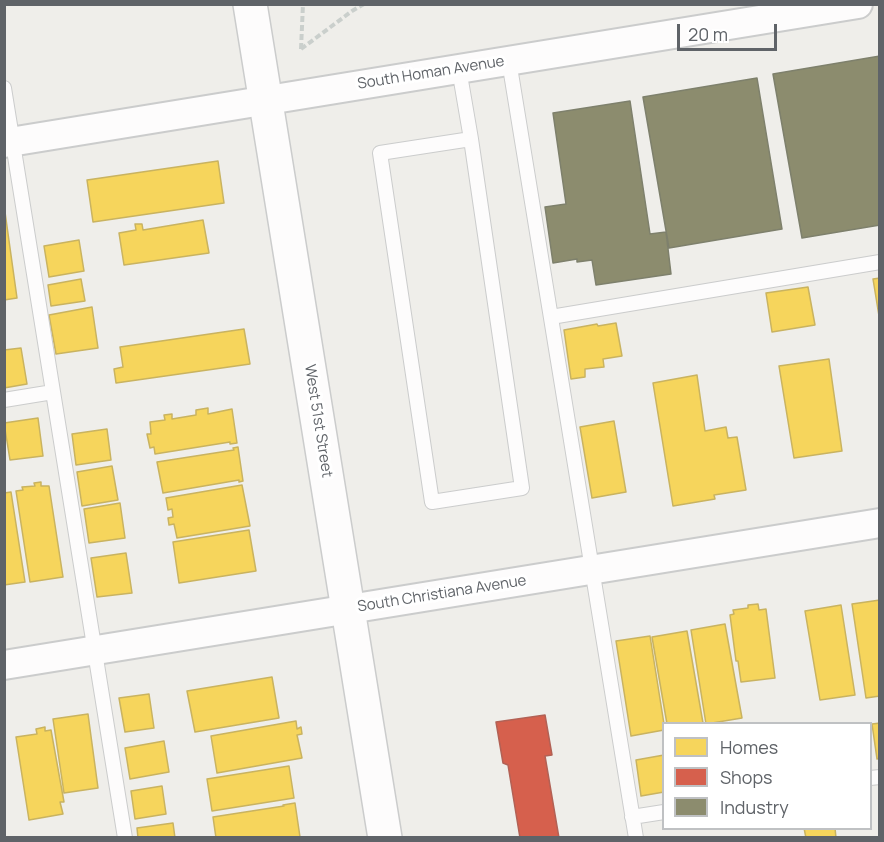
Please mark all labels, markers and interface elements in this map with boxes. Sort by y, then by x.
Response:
scale bar [680,12,780,50]
text: 20 m [688,22,728,46]
street label: South Homan Avenue [356,53,506,93]
street label: West 51st Street [300,363,336,479]
street label: South Christiana Avenue [356,572,528,616]
legend [662,722,872,830]
text: Homes [720,735,778,759]
text: Shops [720,765,772,789]
text: Industry [720,795,789,819]

